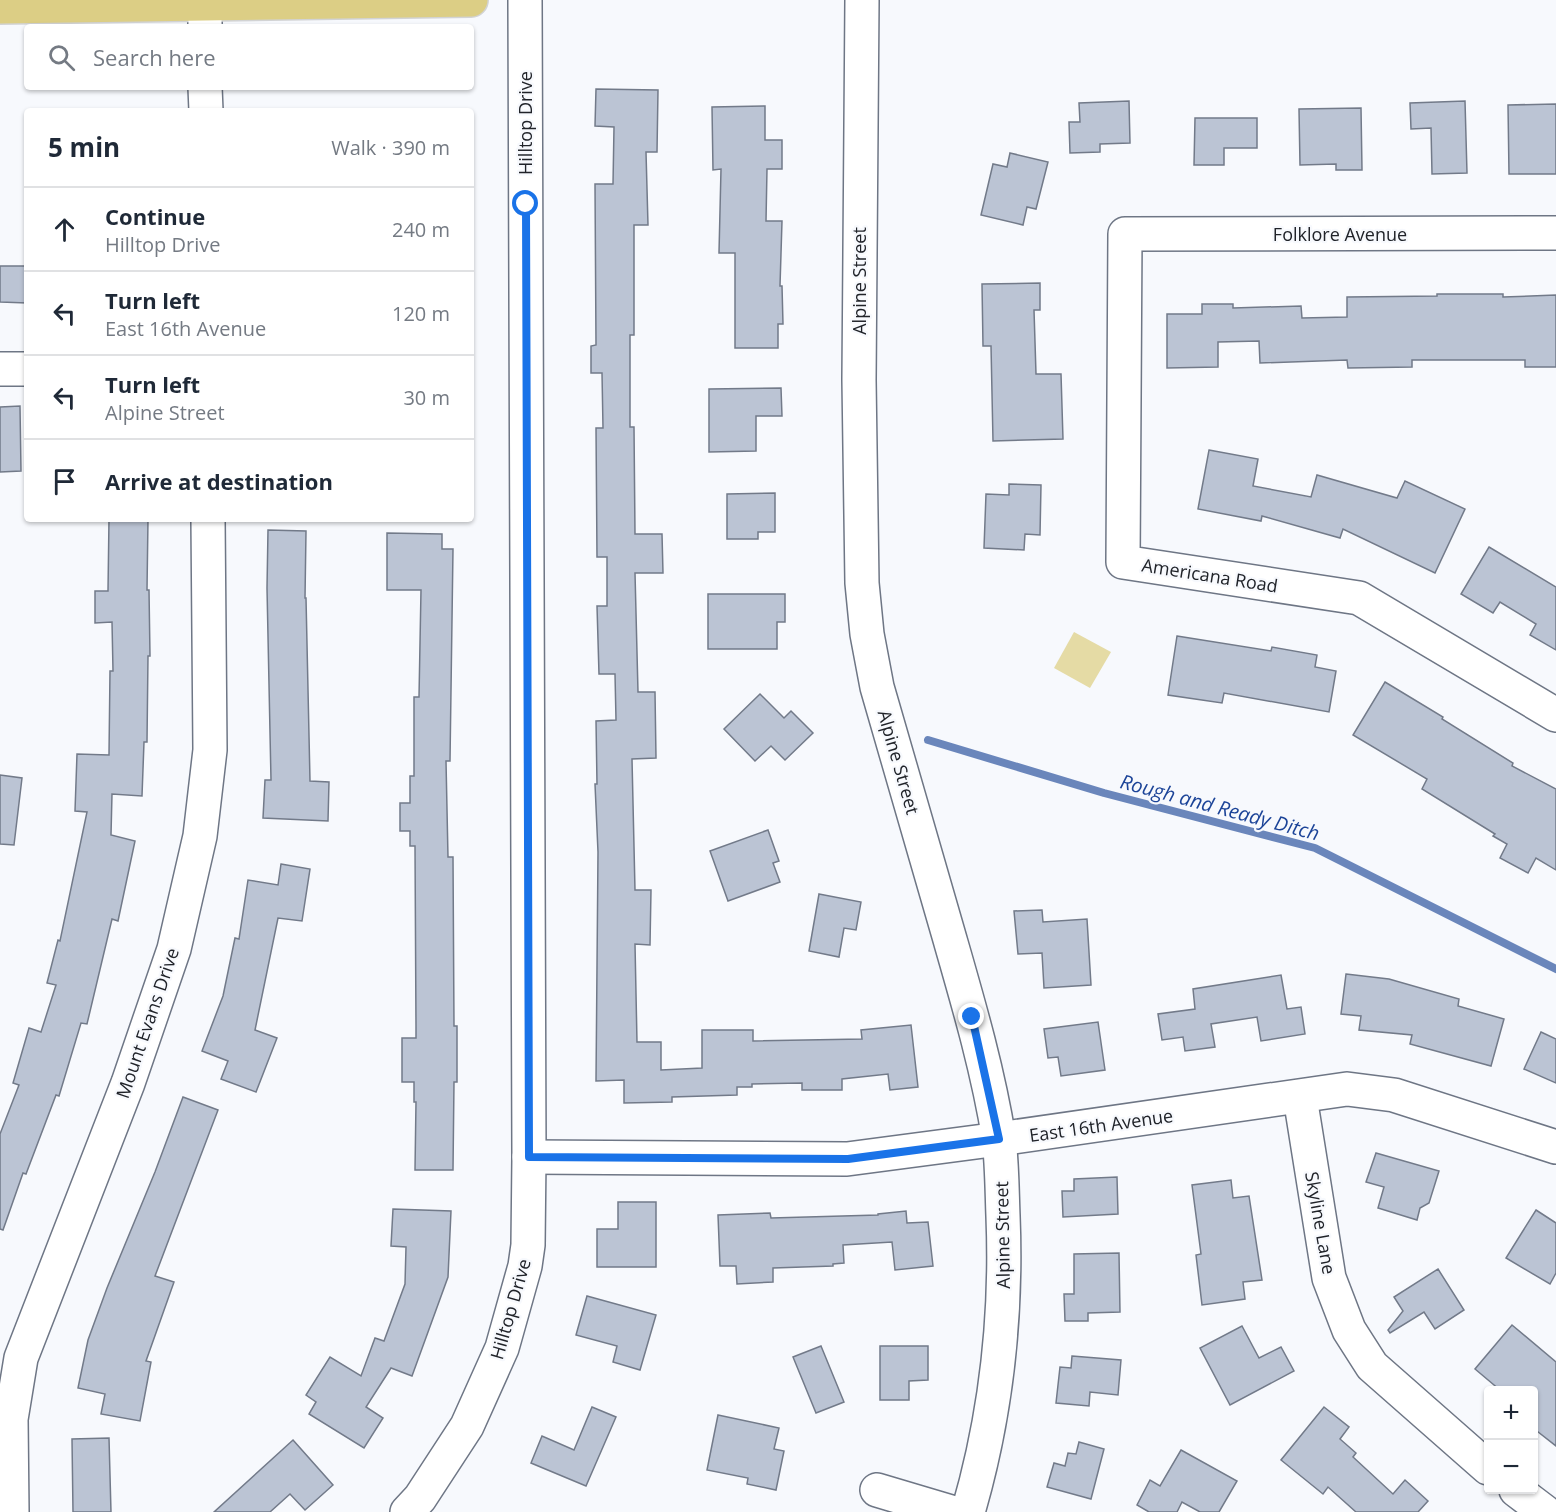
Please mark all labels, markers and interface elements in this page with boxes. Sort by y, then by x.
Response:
search box [24,24,474,90]
icon: search [45,41,78,74]
text: Search here [93,42,216,72]
street label: Hilltop Drive [513,71,537,175]
text: 5 min [48,129,120,165]
text: Walk · 390 m [331,134,450,161]
route start [512,190,538,216]
text: Continue [105,201,205,231]
icon: ahead [48,213,81,246]
text: 240 m [392,216,450,243]
street label: Folklore Avenue [1273,222,1407,246]
street label: Alpine Street [847,227,871,335]
text: Hilltop Drive [105,231,220,258]
text: Turn left [105,285,200,315]
icon: left [48,297,81,330]
text: 120 m [392,300,450,327]
text: East 16th Avenue [105,315,266,342]
text: Turn left [105,369,200,399]
icon: left [48,381,81,414]
text: 30 m [403,384,450,411]
text: Alpine Street [105,399,225,426]
icon: arrive [48,465,81,498]
text: Arrive at destination [105,466,333,496]
street label: Americana Road [1140,552,1280,598]
street label: Alpine Street [873,707,925,817]
water label: Rough and Ready Ditch [1117,767,1323,847]
street label: Mount Evans Drive [110,945,184,1101]
route end [958,1003,984,1029]
street label: East 16th Avenue [1028,1103,1174,1147]
street label: Skyline Lane [1300,1170,1342,1276]
street label: Alpine Street [989,1181,1015,1289]
street label: Hilltop Drive [484,1256,536,1362]
map controls [1484,1386,1538,1494]
button: + [1484,1386,1538,1440]
button: − [1484,1440,1538,1494]

